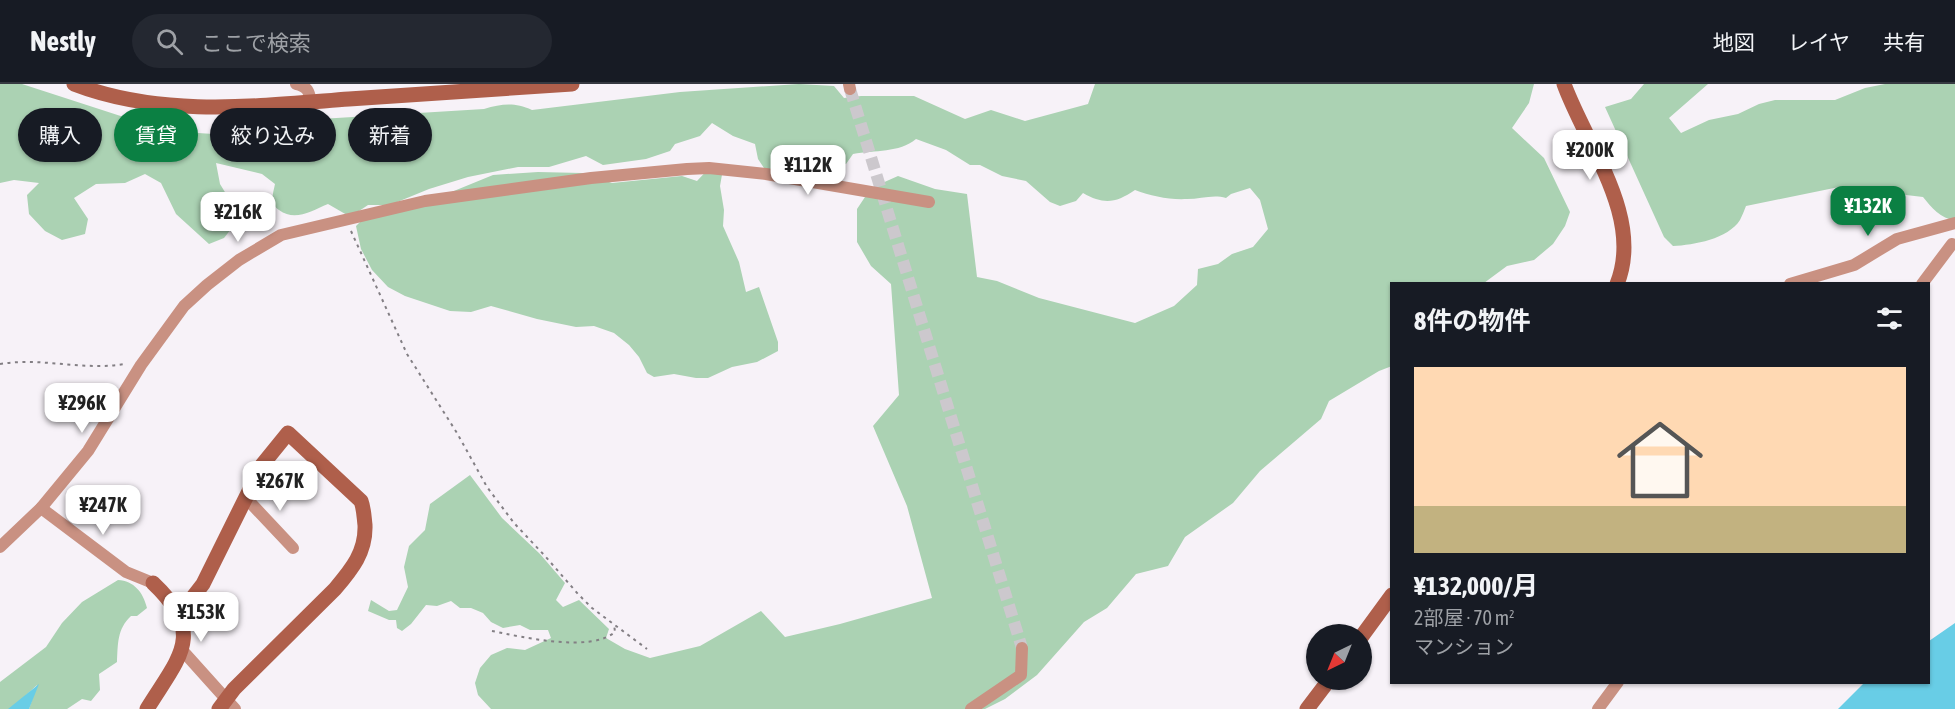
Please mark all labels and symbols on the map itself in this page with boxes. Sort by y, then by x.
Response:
pin: ¥200K [1548,130,1632,181]
pin: ¥112K [766,145,850,196]
pin: ¥132K [1826,186,1910,237]
pin: ¥216K [196,192,280,243]
pin: ¥296K [40,383,124,434]
pin: ¥267K [238,461,322,512]
pin: ¥247K [61,485,145,536]
pin: ¥153K [159,592,243,643]
north arrow [1306,624,1372,690]

